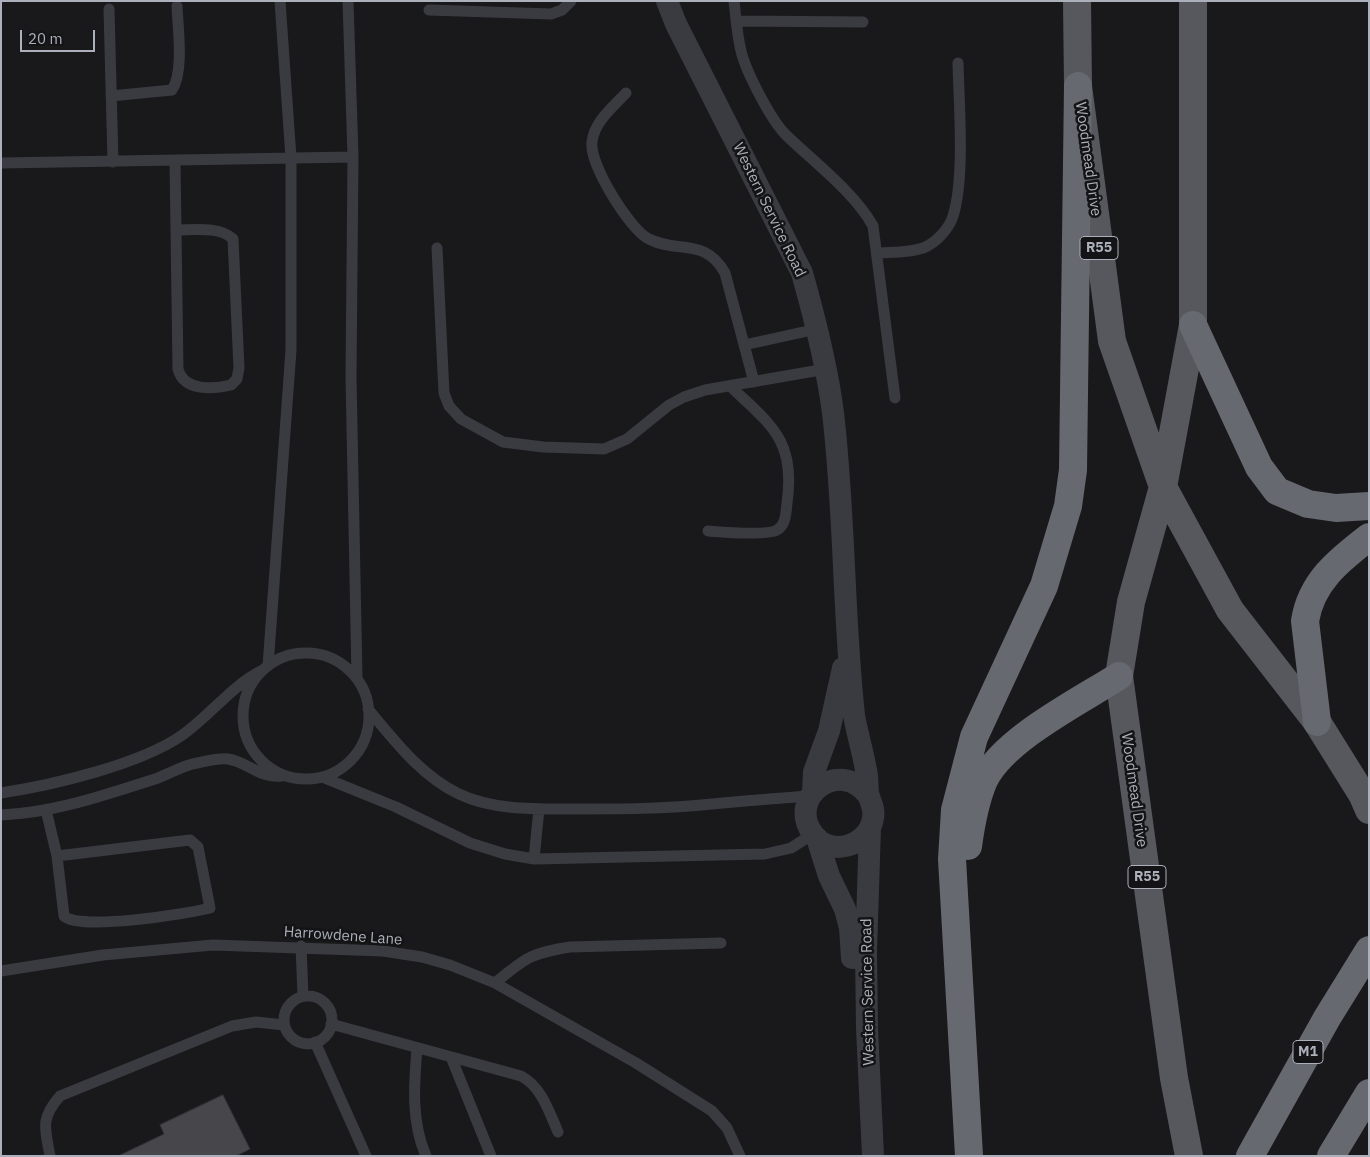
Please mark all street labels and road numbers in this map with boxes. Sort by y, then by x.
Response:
street label: Woodmead Drive [1071,101,1105,217]
street label: Western Service Road [729,140,809,280]
road number: R55 [1080,237,1118,260]
street label: Woodmead Drive [1117,732,1151,848]
road number: R55 [1128,866,1166,889]
street label: Western Service Road [858,918,878,1066]
street label: Harrowdene Lane [283,923,403,949]
road number: M1 [1293,1040,1323,1064]

